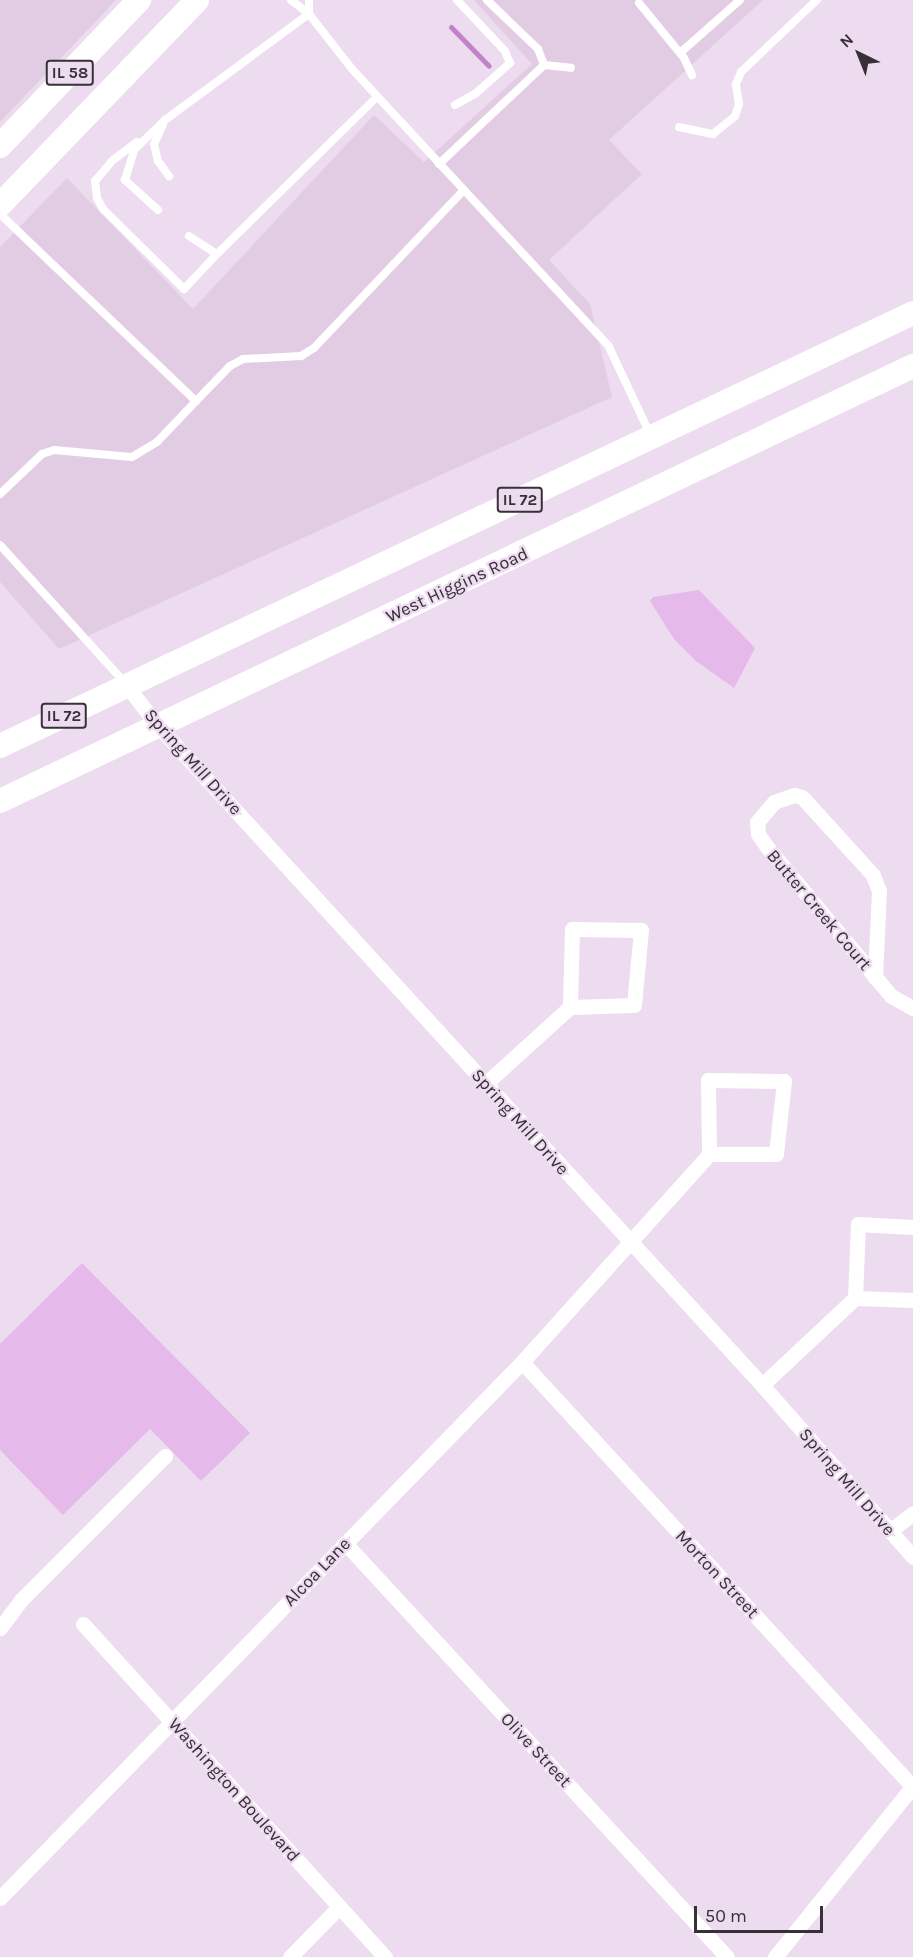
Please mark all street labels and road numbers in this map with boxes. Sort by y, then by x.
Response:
road number: IL 58 [44,60,96,86]
road number: IL 72 [496,487,544,513]
street label: West Higgins Road [382,543,532,627]
road number: IL 72 [40,703,88,729]
street label: Spring Mill Drive [140,704,246,820]
street label: Butter Creek Court [762,845,876,975]
street label: Spring Mill Drive [467,1064,573,1180]
street label: Spring Mill Drive [794,1424,900,1540]
street label: Morton Street [671,1525,763,1623]
street label: Alcoa Lane [279,1533,355,1611]
street label: Olive Street [496,1708,576,1792]
street label: Washington Boulevard [164,1714,304,1866]

